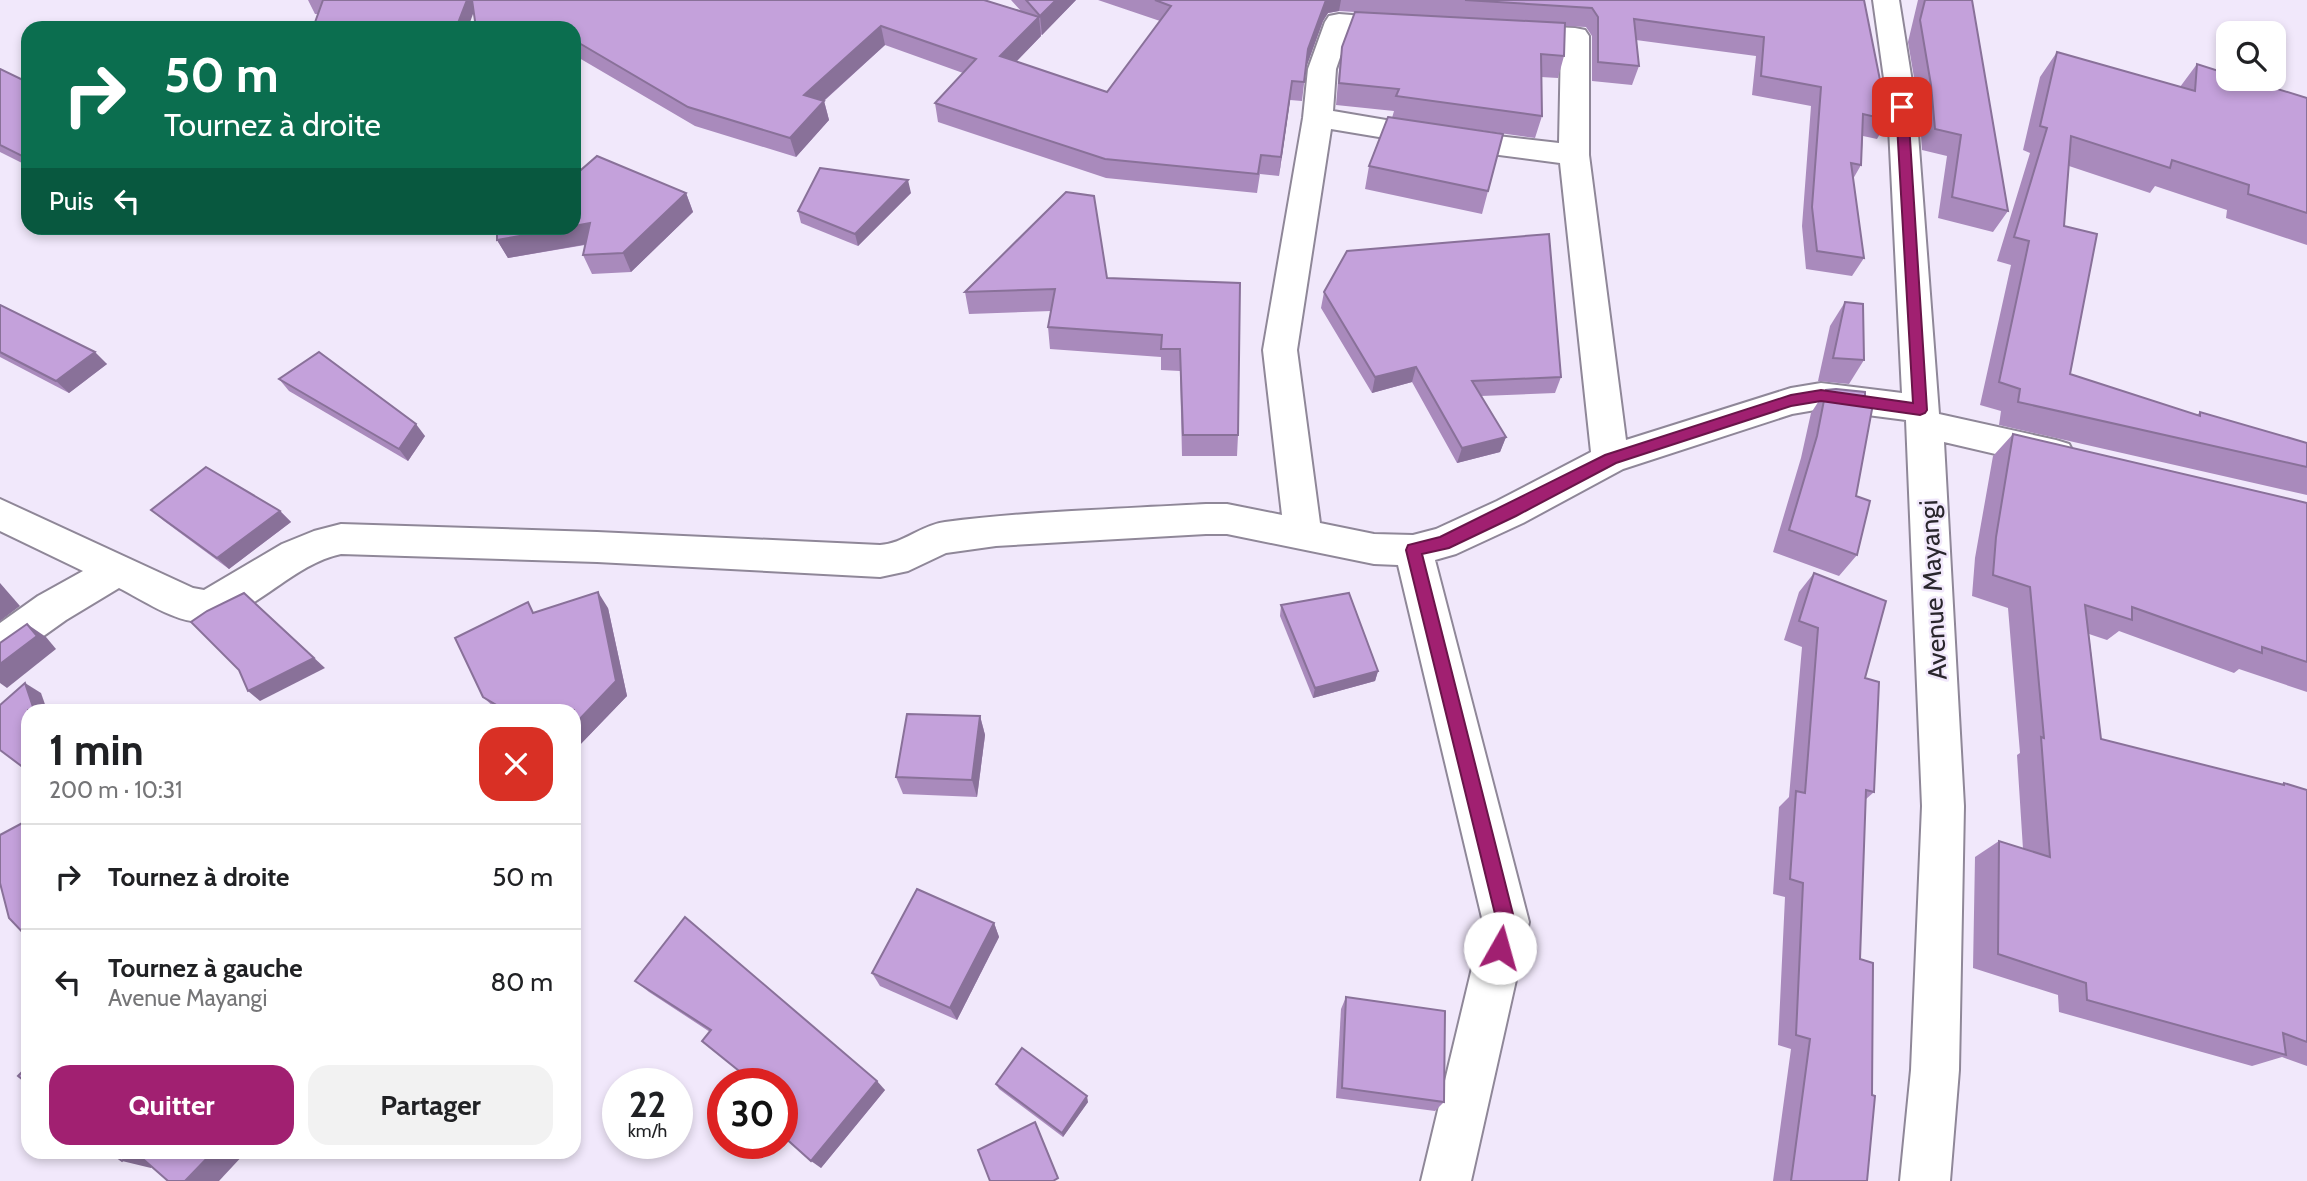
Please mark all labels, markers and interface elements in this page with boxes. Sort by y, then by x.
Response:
map controls [2216,21,2286,91]
button: search [2216,21,2286,91]
text: 50 m [164,45,279,104]
icon: right [49,49,140,140]
pin [1872,77,1932,137]
icon: arrive [1883,88,1921,126]
text: Tournez à droite [164,105,381,144]
icon: left [108,182,146,220]
text: Puis [49,185,94,217]
street label: Avenue Mayangi [1912,499,1954,681]
text: 1 min [49,724,144,776]
button: close [479,727,553,801]
text: 200 m · 10:31 [49,776,183,804]
icon: right [49,858,87,896]
text: Tournez à droite [108,861,290,893]
text: 50 m [492,861,553,893]
position arrow [1463,911,1537,985]
text: Tournez à gauche [108,952,303,984]
icon: left [49,963,87,1001]
text: 80 m [490,966,553,998]
text: Avenue Mayangi [108,984,267,1012]
button: Quitter [49,1065,294,1145]
button: Partager [308,1065,553,1145]
speed limit sign: 30 [707,1068,798,1159]
text: 22 [629,1083,666,1126]
text: km/h [628,1120,667,1142]

